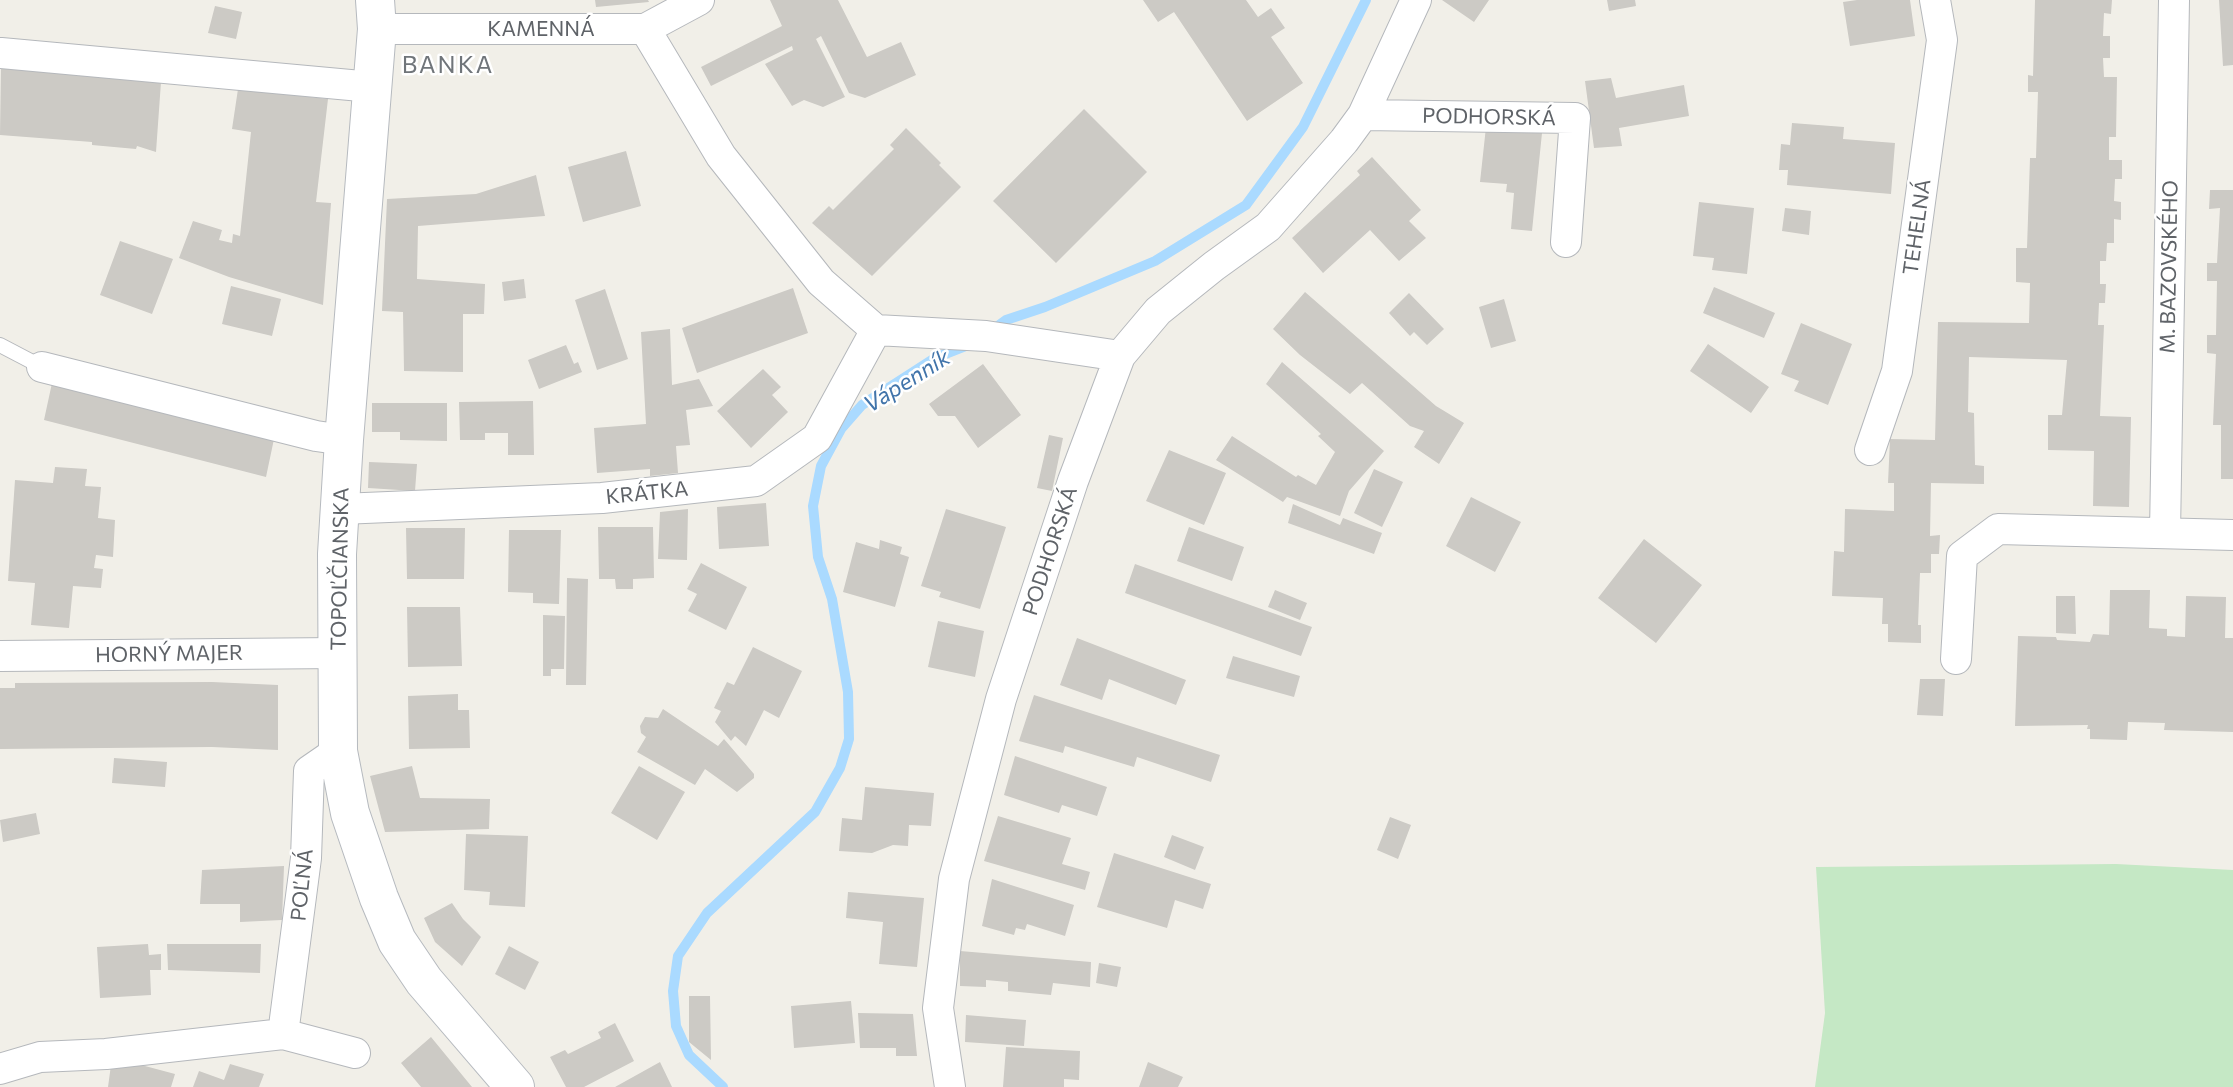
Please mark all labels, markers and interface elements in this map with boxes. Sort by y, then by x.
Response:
street label: KAMENNÁ [487,16,595,42]
district label: BANKA [402,51,494,79]
street label: PODHORSKÁ [1422,103,1556,131]
street label: TEHELNÁ [1898,177,1936,277]
street label: M. BAZOVSKÉHO [2155,180,2183,354]
water label: Vápenník [859,344,955,418]
street label: KRÁTKA [604,476,690,510]
street label: PODHORSKÁ [1017,484,1083,618]
street label: TOPOĽČIANSKA [326,487,354,651]
street label: HORNÝ MAJER [95,640,243,668]
street label: POĽNÁ [286,848,318,922]

